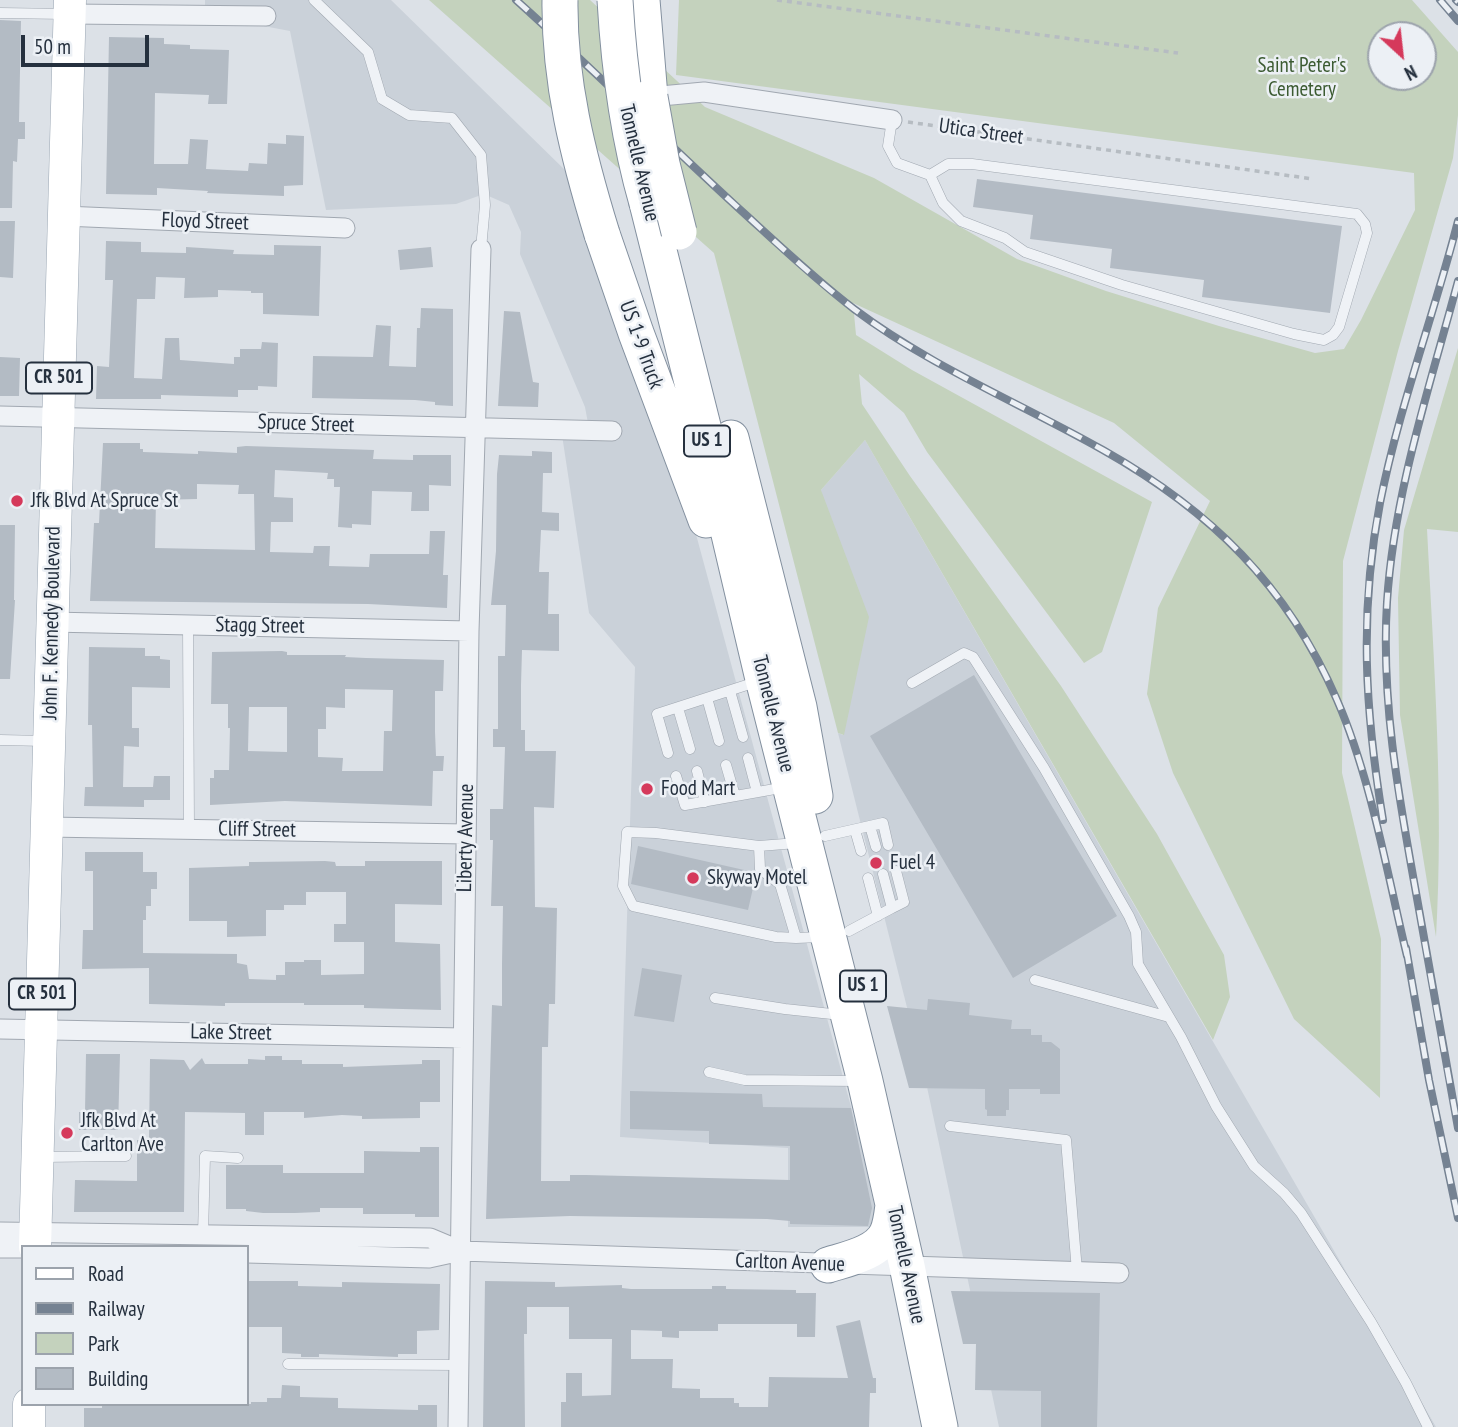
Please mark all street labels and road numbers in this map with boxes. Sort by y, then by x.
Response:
street label: Tonnelle Avenue [613,102,665,224]
street label: Utica Street [937,114,1025,150]
street label: Floyd Street [161,208,249,236]
street label: US 1-9 Truck [613,297,669,393]
road number: CR 501 [26,362,92,394]
street label: Spruce Street [257,410,355,438]
road number: US 1 [684,426,730,456]
street label: John F. Kennedy Boulevard [38,526,66,720]
street label: Stagg Street [215,613,305,639]
street label: Tonnelle Avenue [746,653,800,775]
street label: Liberty Avenue [452,784,480,892]
street label: Cliff Street [218,817,296,843]
road number: US 1 [840,970,886,1002]
road number: CR 501 [9,978,75,1010]
street label: Lake Street [190,1020,272,1046]
street label: Tonnelle Avenue [881,1204,931,1326]
street label: Carlton Avenue [735,1248,845,1278]

